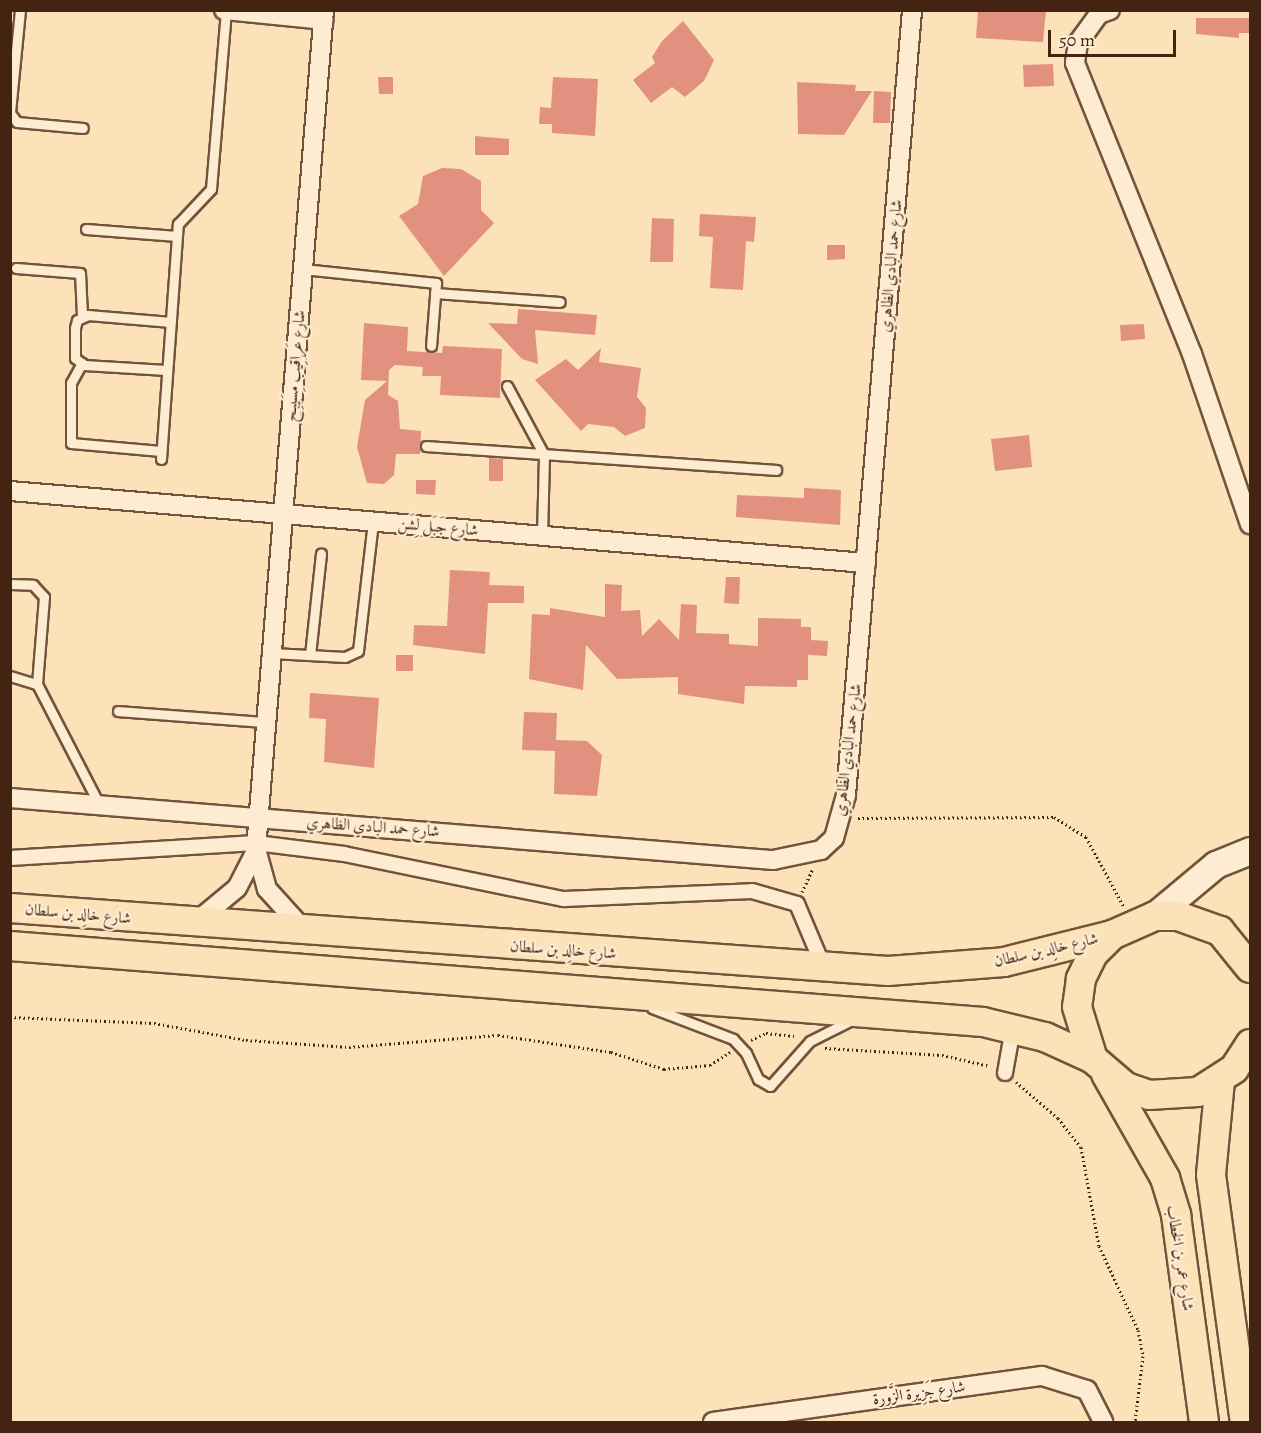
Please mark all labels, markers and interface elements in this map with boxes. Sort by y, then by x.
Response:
scale bar [1051,18,1178,56]
text: 50 m [1059,28,1095,52]
street label: شارع حمد البادي الظاهري [876,199,906,333]
street label: شارع عَراقِيب مِسَيبِح [281,309,309,423]
street label: شارع جَبَل لِشَن [397,514,479,540]
street label: شارع حمد البادي الظاهري [830,683,866,817]
street label: شارع حمد البادي الظاهري [306,813,440,841]
street label: شارع خالِد بن سلطان [24,900,132,928]
street label: شارع خالِد بن سلطان [992,929,1100,971]
street label: شارع خالِد بن سلطان [509,937,617,963]
street label: شارع عمر بن الخطاب [1162,1204,1198,1312]
street label: شارع جَزِيرة الزَّورة [871,1377,967,1409]

